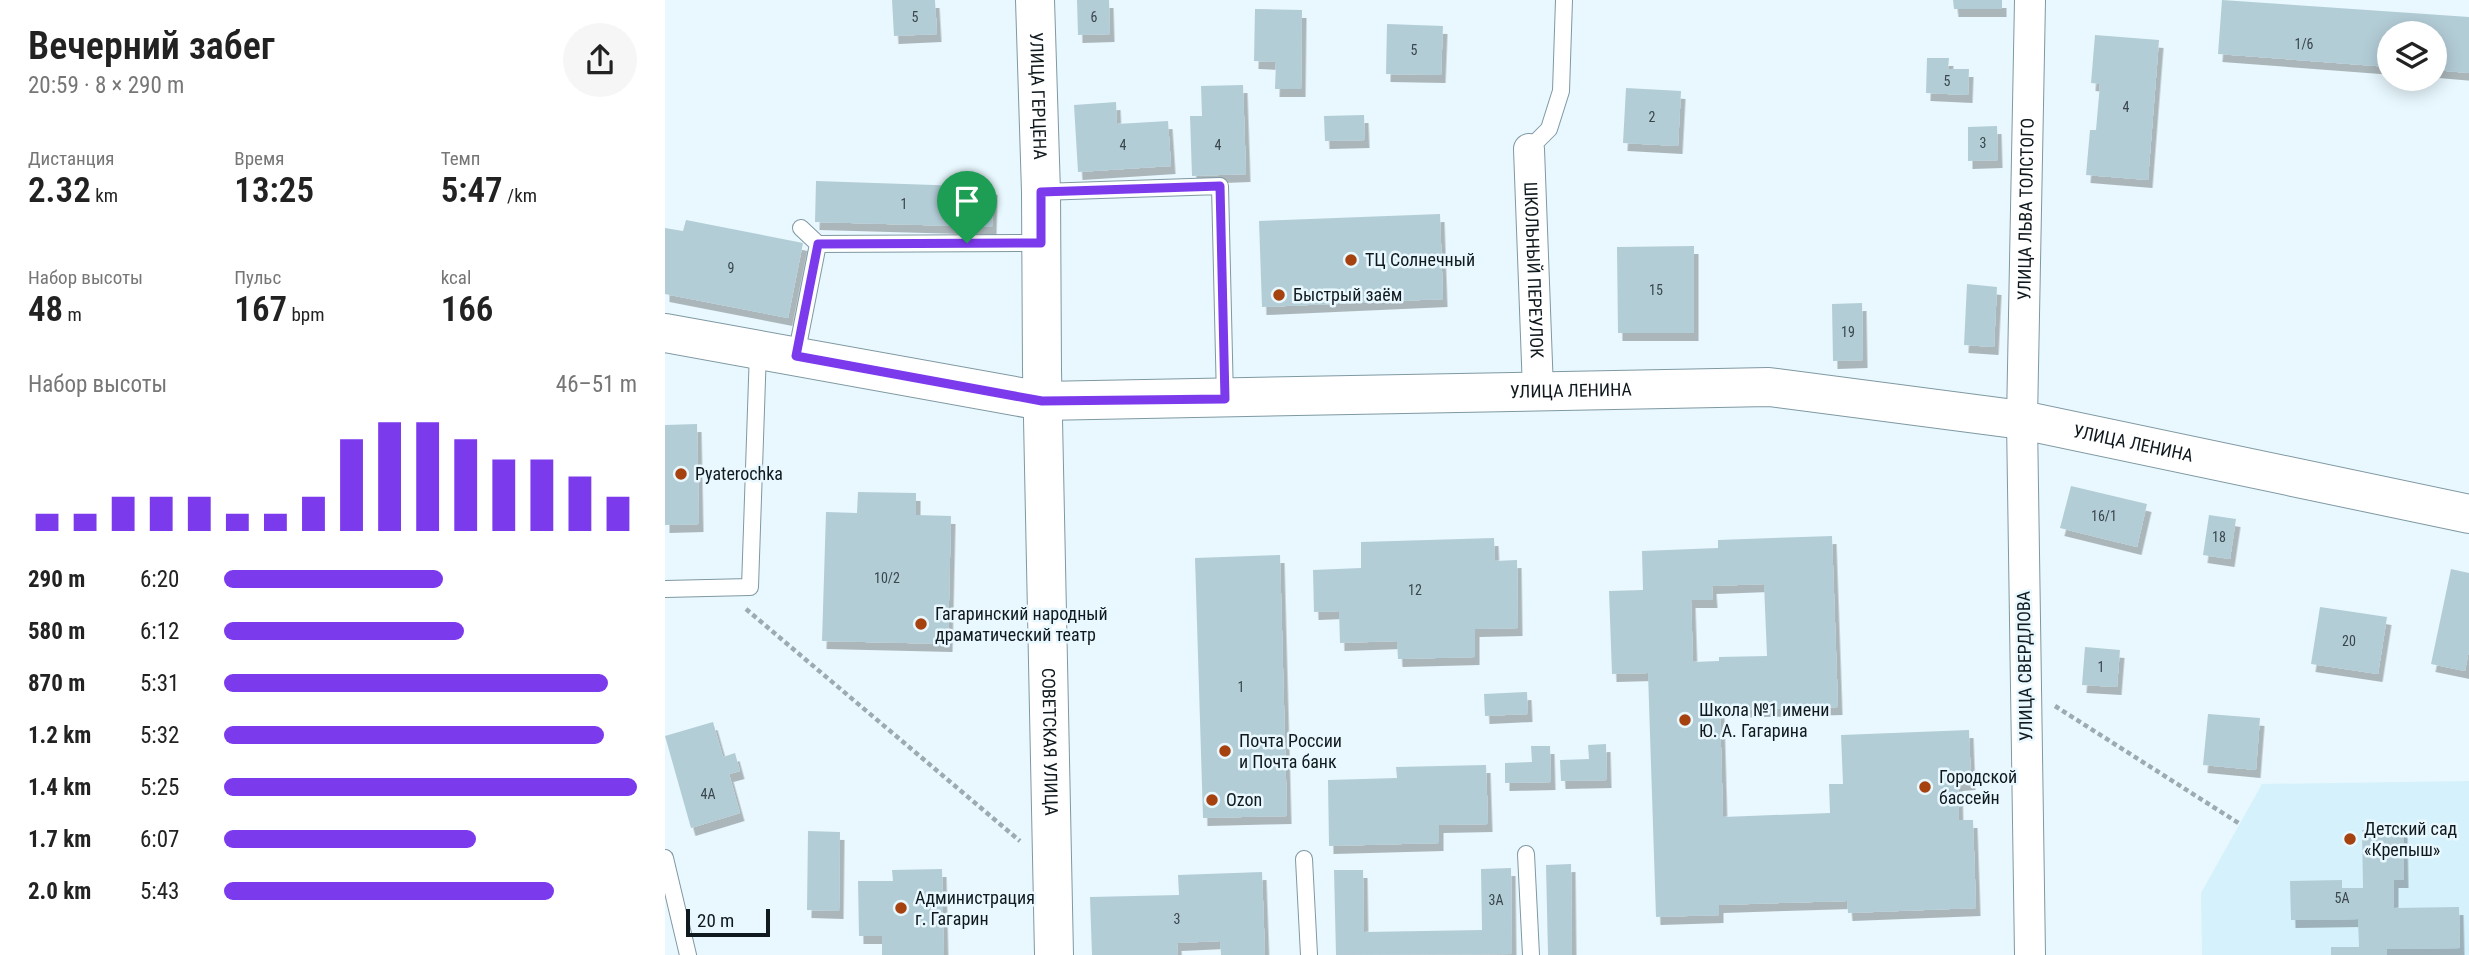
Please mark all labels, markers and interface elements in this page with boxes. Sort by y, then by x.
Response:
house number: 5 [912,9,919,25]
house number: 6 [1091,9,1098,25]
map controls [2377,21,2447,91]
button: layers [2377,21,2447,91]
button: share [563,23,637,97]
text: Вечерний забег [28,24,275,68]
street label: УЛИЦА ГЕРЦЕНА [1026,32,1051,161]
house number: 1/6 [2294,36,2314,52]
house number: 5 [1411,42,1418,58]
text: 20:59 · 8 × 290 m [28,72,184,99]
house number: 5 [1944,73,1951,89]
house number: 4 [2123,99,2130,115]
house number: 2 [1649,109,1656,125]
street label: УЛИЦА ЛЬВА ТОЛСТОГО [2013,118,2038,301]
house number: 3 [1980,135,1986,151]
house number: 4 [1120,137,1127,153]
house number: 4 [1215,137,1222,153]
text: Дистанция [28,147,115,170]
text: Время [234,147,284,170]
text: Темп [441,147,480,170]
text: 2.32 [28,170,91,211]
text: 13:25 [234,170,314,211]
text: 5:47 [441,170,503,211]
pin [937,171,997,243]
street label: ШКОЛЬНЫЙ ПЕРЕУЛОК [1520,181,1548,359]
icon: arrive [948,182,986,220]
text: km [91,184,118,207]
text: /km [503,184,537,207]
house number: 1 [901,196,907,212]
place label: ТЦ Солнечный [1365,249,1475,270]
marker: ТЦ Солнечный [1343,252,1359,268]
house number: 9 [728,260,734,276]
text: Набор высоты [28,266,143,289]
text: Пульс [234,266,281,289]
text: kcal [441,266,471,289]
house number: 15 [1649,282,1663,298]
place label: Быстрый заём [1293,284,1402,305]
marker: Быстрый заём [1271,287,1287,303]
text: 48 [28,289,63,330]
text: 167 [234,289,287,330]
text: 166 [441,289,493,330]
text: m [63,303,82,326]
text: bpm [287,303,325,326]
house number: 19 [1841,324,1855,340]
text: Набор высоты [28,371,167,398]
text: 46–51 m [556,371,637,398]
street label: УЛИЦА ЛЕНИНА [1510,379,1633,402]
street label: УЛИЦА ЛЕНИНА [2071,420,2196,466]
place label: Pyaterochka [695,463,783,484]
marker: Pyaterochka [673,466,689,482]
house number: 16/1 [2091,508,2117,524]
house number: 18 [2212,529,2226,545]
text: 290 m [28,566,85,593]
text: 6:20 [140,566,179,593]
house number: 10/2 [874,570,900,586]
house number: 12 [1408,582,1422,598]
street label: УЛИЦА СВЕРДЛОВА [2013,590,2036,741]
place label: Гагаринский народный драматический театр [935,603,1108,645]
marker: Гагаринский народный драматический театр [913,616,929,632]
text: 580 m [28,618,85,645]
text: 6:12 [140,618,179,645]
house number: 20 [2342,633,2356,649]
house number: 1 [2098,659,2104,675]
street label: СОВЕТСКАЯ УЛИЦА [1038,668,1062,817]
text: 870 m [28,670,85,697]
text: 5:31 [140,670,179,697]
house number: 1 [1238,679,1244,695]
place label: Школа №1 имени Ю. А. Гагарина [1699,699,1830,741]
marker: Школа №1 имени Ю. А. Гагарина [1677,712,1693,728]
text: 1.2 km [28,722,91,749]
text: 5:32 [140,722,179,749]
place label: Почта России и Почта банк [1239,730,1342,772]
marker: Почта России и Почта банк [1217,743,1233,759]
place label: Городской бассейн [1939,766,2017,808]
text: 1.4 km [28,774,91,801]
text: 5:25 [140,774,179,801]
marker: Городской бассейн [1917,779,1933,795]
house number: 4А [701,786,715,802]
place label: Ozon [1226,789,1262,810]
marker: Ozon [1204,792,1220,808]
place label: Детский сад «Крепыш» [2364,818,2458,860]
text: 1.7 km [28,826,91,853]
text: 6:07 [140,826,179,853]
marker: Детский сад «Крепыш» [2342,831,2358,847]
text: 2.0 km [28,878,91,905]
text: 5:43 [140,878,179,905]
place label: Администрация г. Гагарин [915,887,1035,929]
house number: 5А [2335,890,2349,906]
house number: 3А [1489,892,1503,908]
marker: Администрация г. Гагарин [893,900,909,916]
scale bar [686,906,770,938]
text: 20 m [697,909,734,932]
house number: 3 [1174,911,1180,927]

